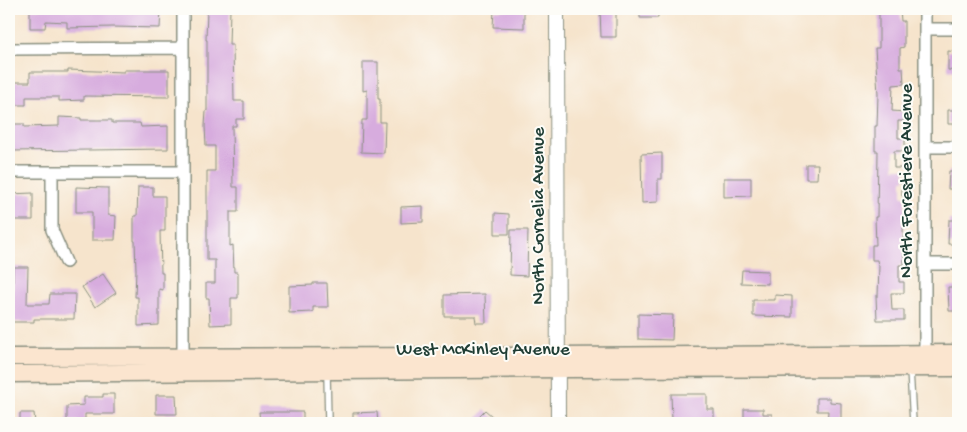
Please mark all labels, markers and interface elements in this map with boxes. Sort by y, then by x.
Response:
street label: North Forestiere Avenue [896,84,919,278]
street label: North Cornelia Avenue [528,127,551,305]
street label: West McKinley Avenue [396,339,570,362]

